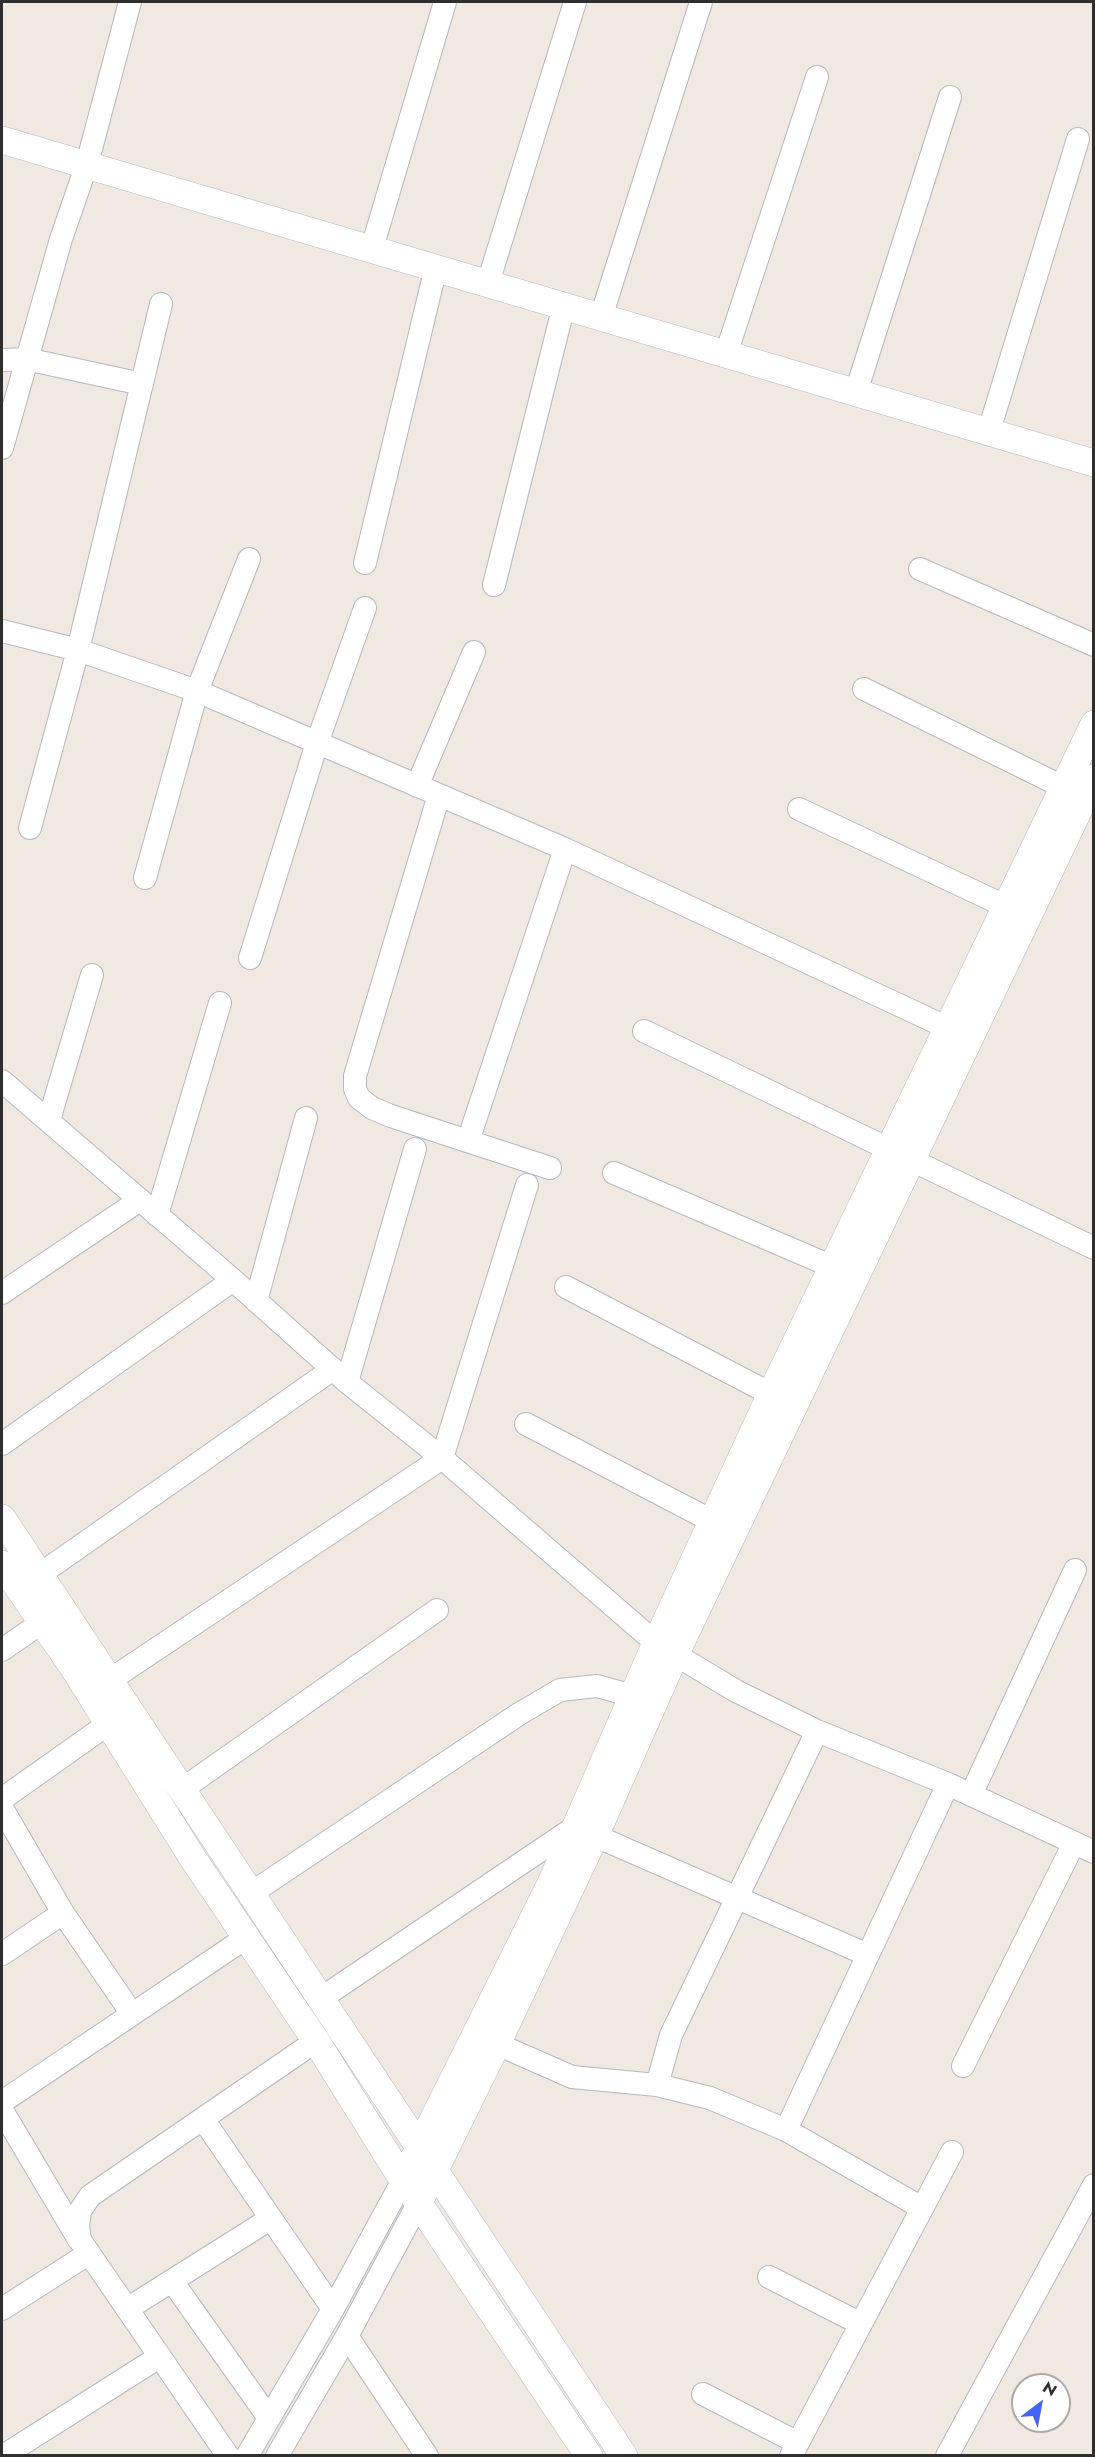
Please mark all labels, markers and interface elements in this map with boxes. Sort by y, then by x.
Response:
north arrow [1011,2373,1071,2433]
text: N [1038,2376,1061,2402]

